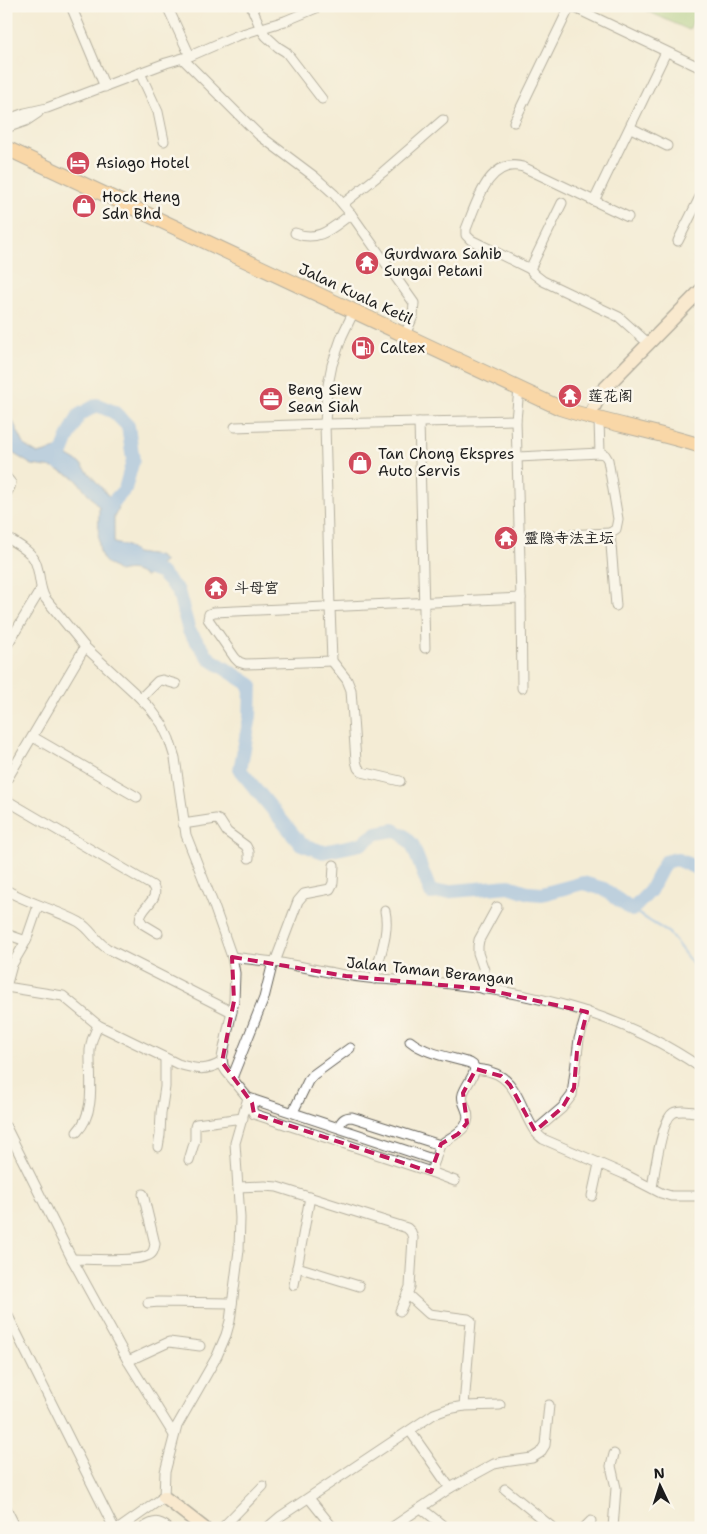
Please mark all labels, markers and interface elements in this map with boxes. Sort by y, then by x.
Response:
hotel icon: Asiago Hotel [65,150,91,176]
place label: Asiago Hotel [96,153,190,173]
place label: Hock Heng Sdn Bhd [102,187,180,224]
shop icon: Hock Heng Sdn Bhd [71,193,97,219]
place label: Gurdwara Sahib Sungai Petani [384,244,502,281]
temple icon: Gurdwara Sahib Sungai Petani [354,250,380,276]
street label: Jalan Kuala Ketil [295,259,417,330]
fuel station icon: Caltex [350,335,376,361]
place label: Caltex [380,338,425,358]
place label: Beng Siew Sean Siah [288,380,362,417]
temple icon: 莲花阁 [557,383,583,409]
office icon: Beng Siew Sean Siah [258,386,284,412]
place label: 莲花阁 [588,386,633,406]
place label: Tan Chong Ekspres Auto Servis [378,444,515,481]
shop icon: Tan Chong Ekspres Auto Servis [347,450,373,476]
temple icon: 靈隐寺法主坛 [493,525,519,551]
place label: 靈隐寺法主坛 [524,528,614,548]
temple icon: 斗母宫 [203,575,229,601]
place label: 斗母宫 [234,578,279,598]
street label: Jalan Taman Berangan [345,952,515,990]
north arrow [634,1462,684,1512]
text: N [653,1464,665,1482]

